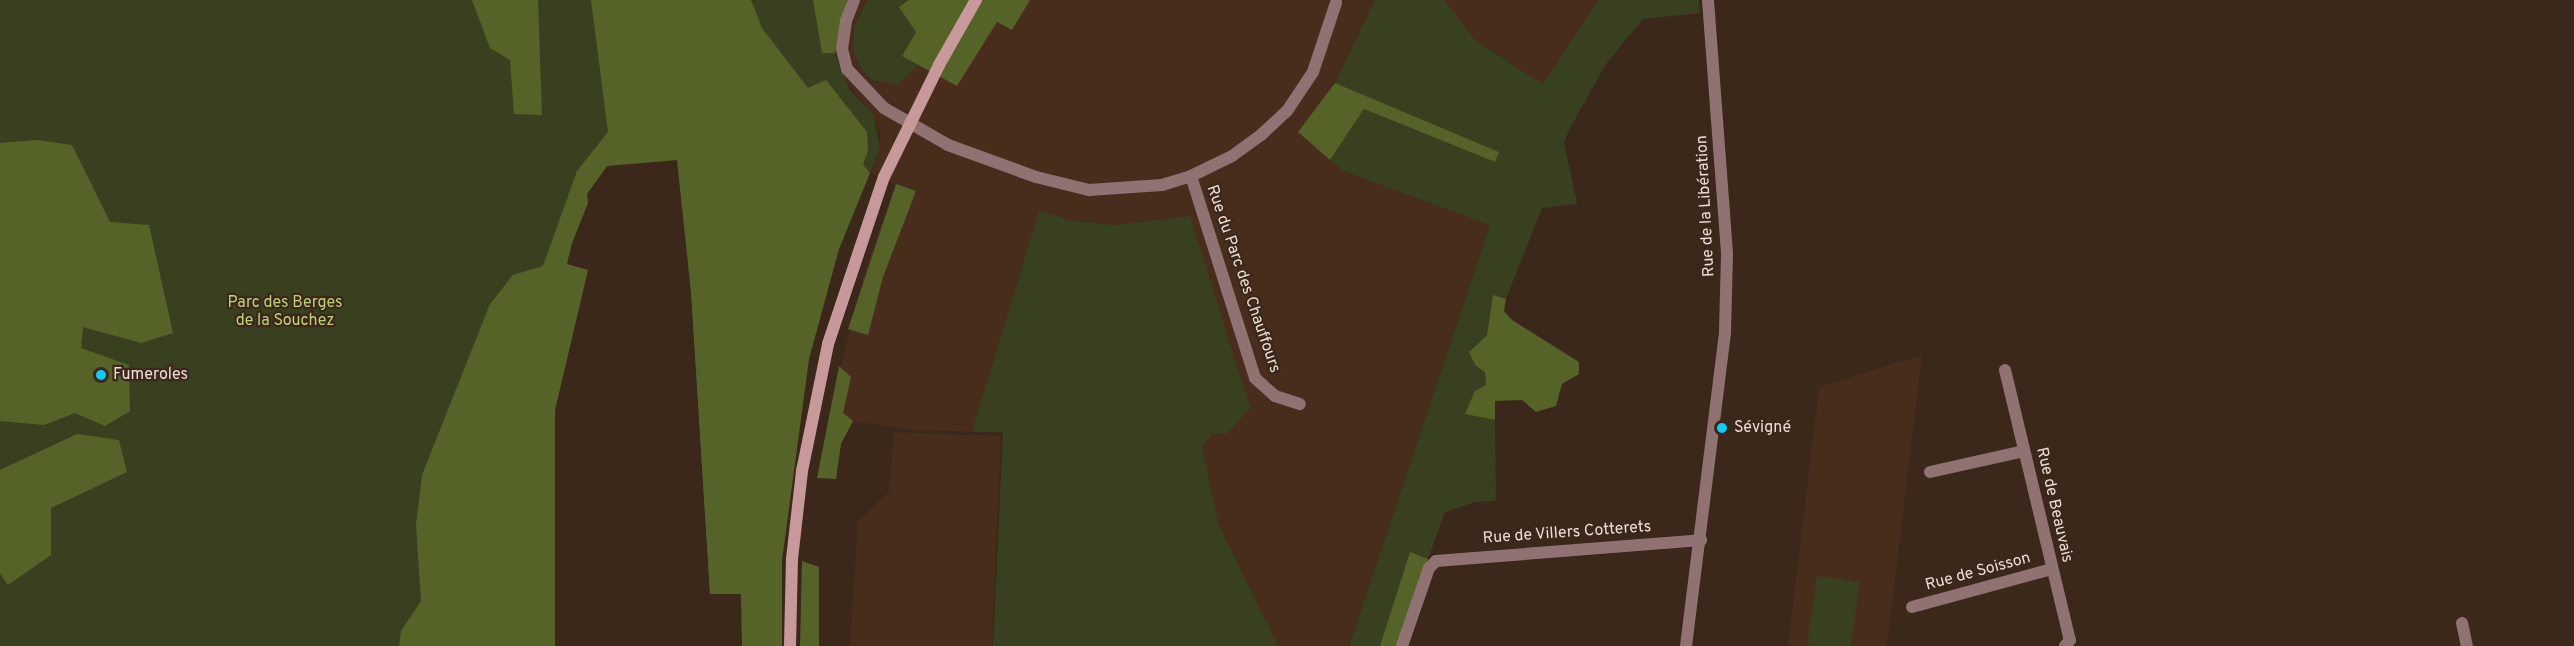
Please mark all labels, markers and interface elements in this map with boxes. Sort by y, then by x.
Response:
street label: Rue de la Libération [1693,135,1719,277]
street label: Rue du Parc des Chauffours [1202,183,1284,375]
park label: Parc des Berges de la Souchez [228,293,342,331]
place label: Fumeroles [113,365,188,385]
marker: Fumeroles [94,368,108,382]
place label: Sévigné [1734,418,1791,438]
marker: Sévigné [1715,421,1729,435]
street label: Rue de Beauvais [2031,446,2077,564]
street label: Rue de Villers Cotterets [1482,518,1652,548]
street label: Rue de Soisson [1923,549,2033,595]

